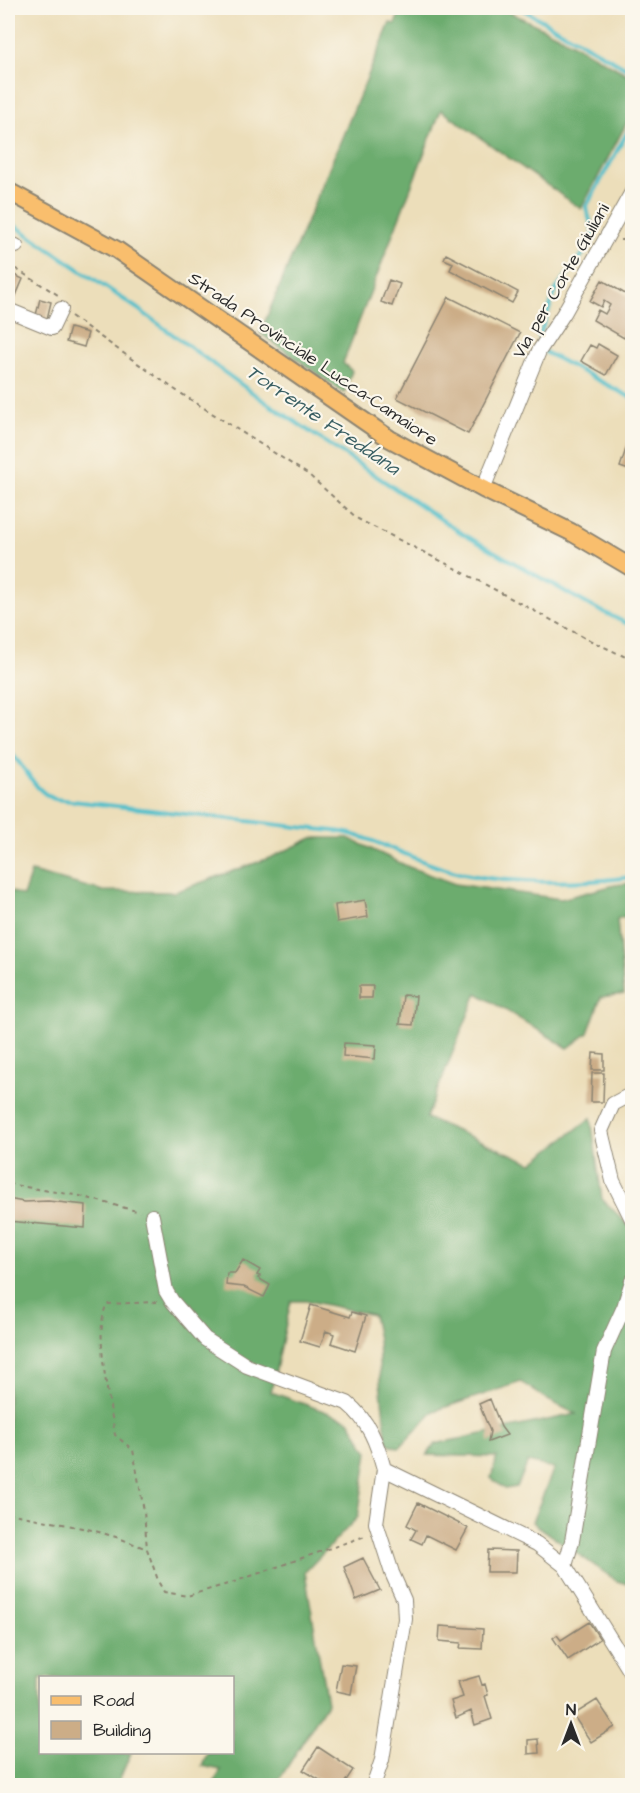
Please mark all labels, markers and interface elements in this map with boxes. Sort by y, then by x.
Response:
street label: Via per Corte Giuliani [506,199,616,363]
street label: Strada Provinciale Lucca-Camaiore [183,266,443,452]
water label: Torrente Freddana [241,358,406,482]
legend [39,1676,234,1754]
text: Road [93,1688,134,1713]
north arrow [541,1694,601,1754]
text: N [566,1699,576,1721]
text: Building [93,1718,151,1744]

